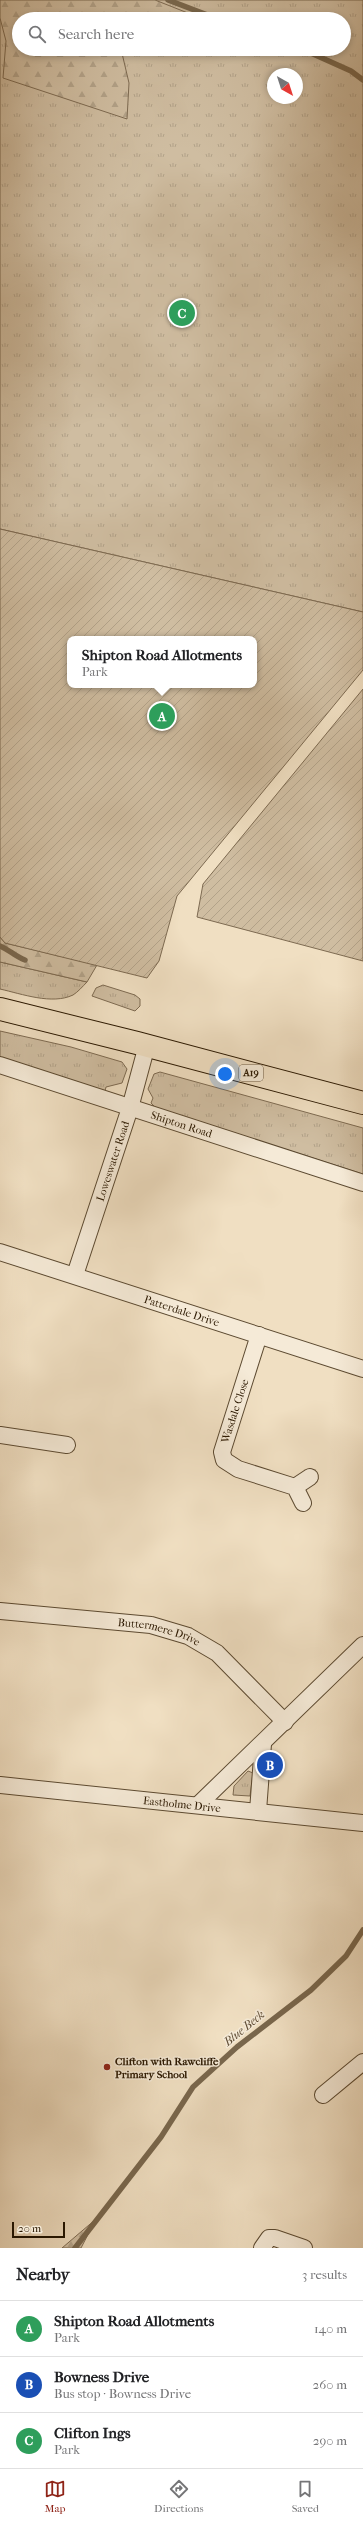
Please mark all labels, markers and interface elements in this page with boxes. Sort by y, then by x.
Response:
search box [12,12,351,56]
icon: search [26,23,48,45]
text: Search here [58,25,134,43]
north arrow [267,68,303,104]
pin: C [169,298,195,328]
popup [67,636,257,688]
text: Shipton Road Allotments [82,646,242,664]
text: Park [82,664,108,679]
pin: A [149,701,175,731]
your location [215,1064,235,1084]
road number: A19 [239,1065,263,1081]
street label: Shipton Road [149,1108,215,1140]
street label: Loweswater Road [93,1118,132,1203]
street label: Patterdale Drive [143,1292,222,1329]
street label: Wasdale Close [218,1377,252,1446]
street label: Buttermere Drive [117,1615,203,1649]
pin: B [257,1750,283,1780]
street label: Eastholme Drive [142,1794,222,1815]
water label: Blue Beck [220,2007,267,2049]
place label: Clifton with Rawcliffe Primary School [115,2055,219,2081]
marker: Clifton with Rawcliffe Primary School [102,2062,112,2072]
scale bar [12,2220,65,2239]
text: 20 m [18,2222,41,2235]
text: Nearby [16,2264,70,2284]
text: 3 results [302,2267,347,2282]
text: Shipton Road Allotments [54,2312,214,2330]
text: A [25,2321,33,2336]
text: 140 m [314,2321,347,2336]
text: Park [54,2330,80,2345]
text: Bowness Drive [54,2368,149,2386]
text: B [25,2377,33,2392]
text: 260 m [313,2377,347,2392]
text: Bus stop · Bowness Drive [54,2386,191,2401]
text: Clifton Ings [54,2424,131,2442]
text: C [25,2433,33,2448]
text: 290 m [313,2433,347,2448]
text: Park [54,2442,80,2457]
tab: Map [44,2478,66,2515]
tab: Directions [154,2478,204,2515]
tab: Saved [292,2478,319,2515]

